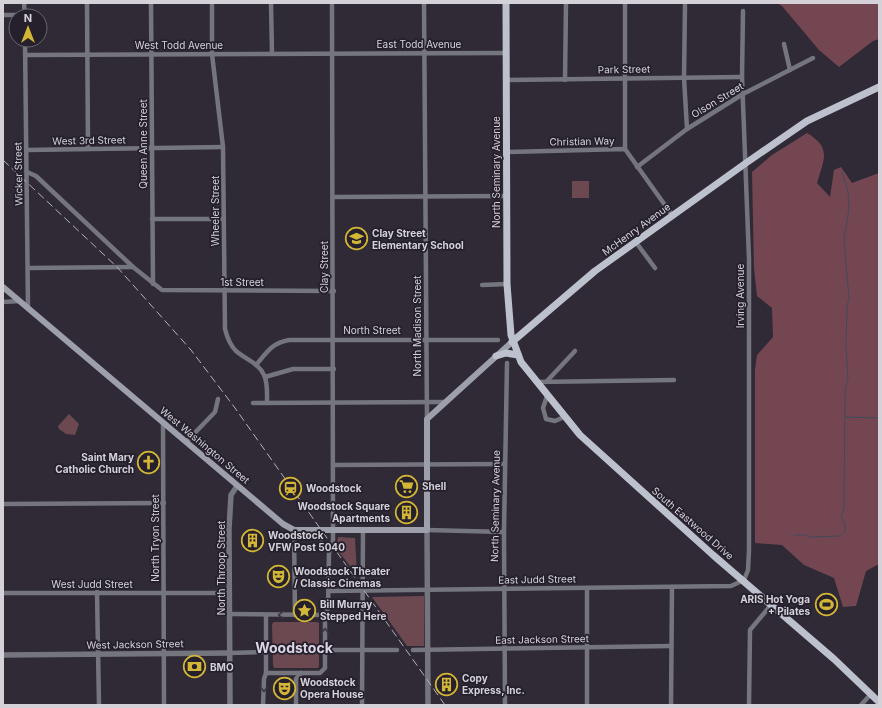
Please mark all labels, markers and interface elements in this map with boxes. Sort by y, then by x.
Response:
north arrow [8,8,48,48]
text: N [24,11,32,25]
street label: East Todd Avenue [377,38,462,50]
street label: West Todd Avenue [135,39,223,51]
street label: Park Street [598,63,651,75]
street label: Olson Street [689,79,746,120]
street label: Queen Anne Street [137,99,149,189]
street label: North Seminary Avenue [490,116,502,228]
street label: West 3rd Street [52,133,127,147]
street label: Christian Way [549,134,615,148]
street label: Wicker Street [11,141,25,206]
street label: Wheeler Street [209,175,221,246]
street label: McHenry Avenue [600,200,673,258]
school or university icon: Clay Street Elementary School [343,226,369,252]
place label: Clay Street Elementary School [372,227,464,252]
street label: Clay Street [318,240,330,293]
street label: Irving Avenue [734,264,746,328]
street label: North Madison Street [411,275,423,376]
street label: 1st Street [220,276,265,288]
street label: North Street [343,324,402,336]
street label: West Washington Street [158,404,253,486]
church icon: Saint Mary Catholic Church [136,450,162,476]
street label: North Seminary Avenue [488,450,502,562]
place label: Saint Mary Catholic Church [55,451,134,475]
supermarket icon: Shell [393,473,419,499]
station icon: Woodstock [277,475,303,501]
place label: Shell [422,480,446,492]
place label: Woodstock [306,482,362,494]
street label: South Eastwood Drive [650,484,736,562]
street label: North Tryon Street [149,493,161,582]
building icon: Woodstock Square Apartments [393,499,419,525]
place label: Woodstock Square Apartments [298,500,390,524]
street label: North Throop Street [215,520,227,615]
building icon: Woodstock VFW Post 5040 [239,528,265,554]
place label: Woodstock VFW Post 5040 [268,529,345,553]
theatre icon: Woodstock Theater / Classic Cinemas [266,564,292,590]
place label: Woodstock Theater / Classic Cinemas [294,565,390,589]
street label: East Judd Street [498,572,577,586]
street label: West Judd Street [51,578,133,590]
sports icon: ARIS Hot Yoga + Pilates [813,592,839,618]
place label: ARIS Hot Yoga + Pilates [740,593,810,617]
place icon: Bill Murray Stepped Here [291,597,317,623]
place label: Bill Murray Stepped Here [320,598,387,622]
one-way arrow [278,611,284,619]
one-way arrow [321,628,329,634]
street label: East Jackson Street [495,632,590,646]
street label: West Jackson Street [86,637,184,651]
district label: Woodstock [255,639,334,656]
bank icon: BMO [181,654,207,680]
place label: BMO [210,661,234,673]
building icon: Copy Express, Inc. [433,671,459,697]
place label: Copy Express, Inc. [462,672,525,696]
theatre icon: Woodstock Opera House [272,675,298,701]
place label: Woodstock Opera House [300,676,364,700]
one-way arrow [260,686,268,692]

